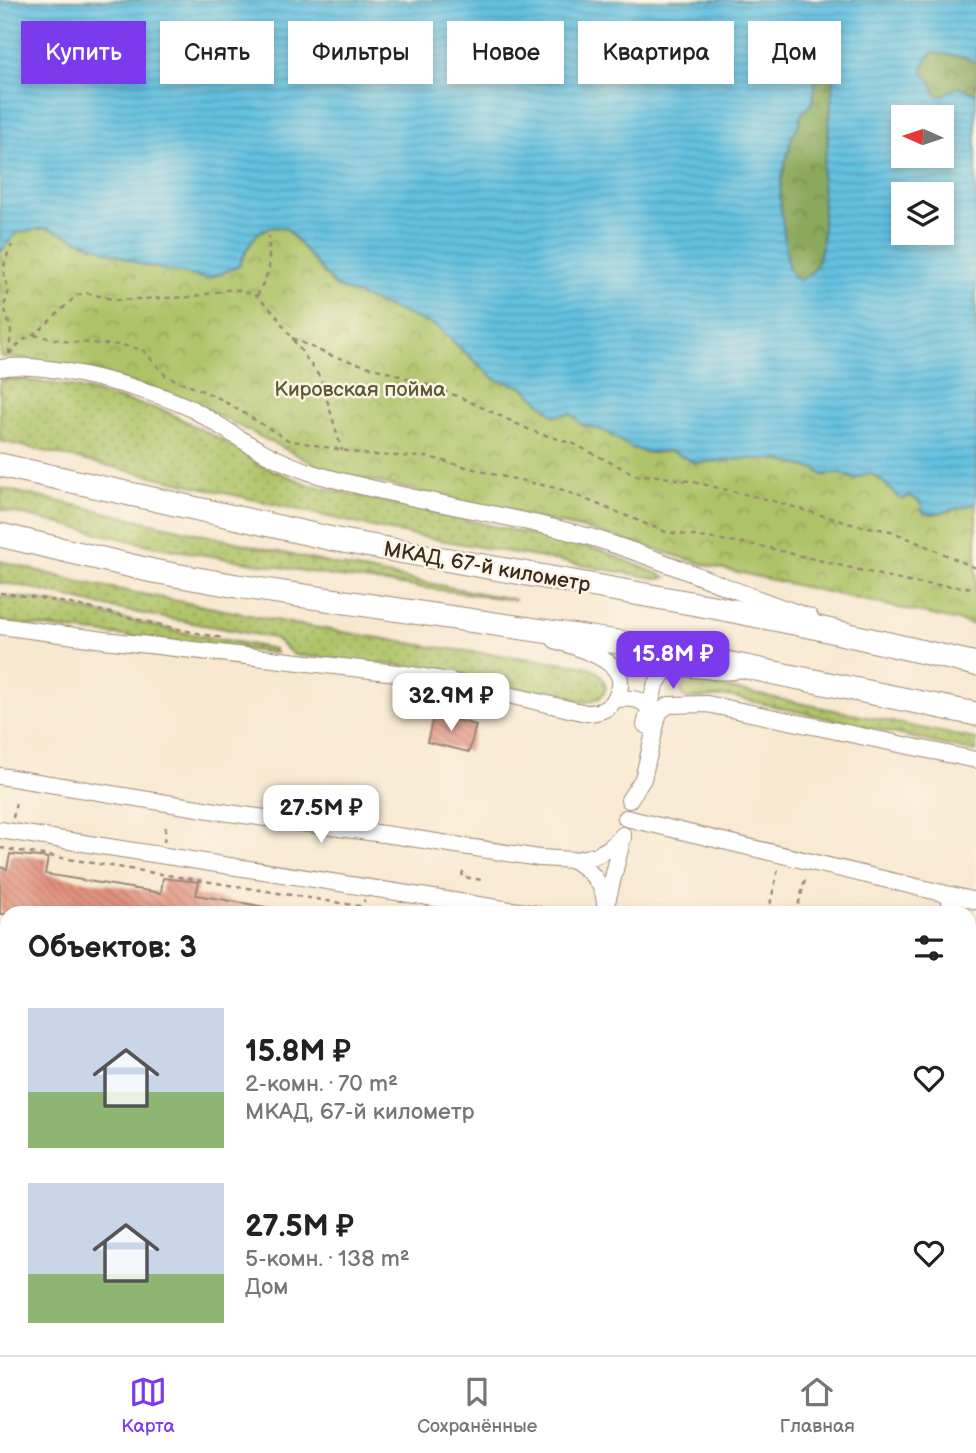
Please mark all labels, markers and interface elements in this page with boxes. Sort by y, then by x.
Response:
chip: Купить [21,21,146,84]
chip: Снять [160,21,274,84]
chip: Фильтры [288,21,433,84]
chip: Новое [447,21,564,84]
chip: Квартира [578,21,734,84]
chip: Дом [748,21,841,84]
north arrow [891,105,954,168]
map controls [891,105,954,245]
button: layers [891,182,954,245]
park label: Кировская пойма [274,377,446,402]
street label: МКАД, 67-й километр [382,536,593,598]
pin: 15.8M ₽ [608,632,738,691]
text: 15.8M ₽ [632,640,714,668]
pin: 32.9M ₽ [386,674,516,733]
text: 32.9M ₽ [408,682,494,710]
pin: 27.5M ₽ [256,786,386,845]
text: 27.5M ₽ [279,794,363,822]
icon: filters [910,929,948,967]
text: Объектов: 3 [28,930,197,966]
text: 15.8M ₽ [245,1034,351,1070]
icon: home [84,1036,168,1120]
icon: heart [910,1059,948,1097]
text: 2-комн. · 70 m² [245,1070,398,1098]
text: МКАД, 67-й километр [245,1098,475,1126]
text: 27.5M ₽ [245,1209,354,1245]
icon: home [84,1211,168,1295]
icon: heart [910,1234,948,1272]
text: 5-комн. · 138 m² [245,1245,410,1273]
text: Дом [245,1273,288,1301]
tab: Карта [121,1373,175,1438]
tab: Сохранённые [417,1373,537,1438]
tab: Главная [780,1373,855,1438]

